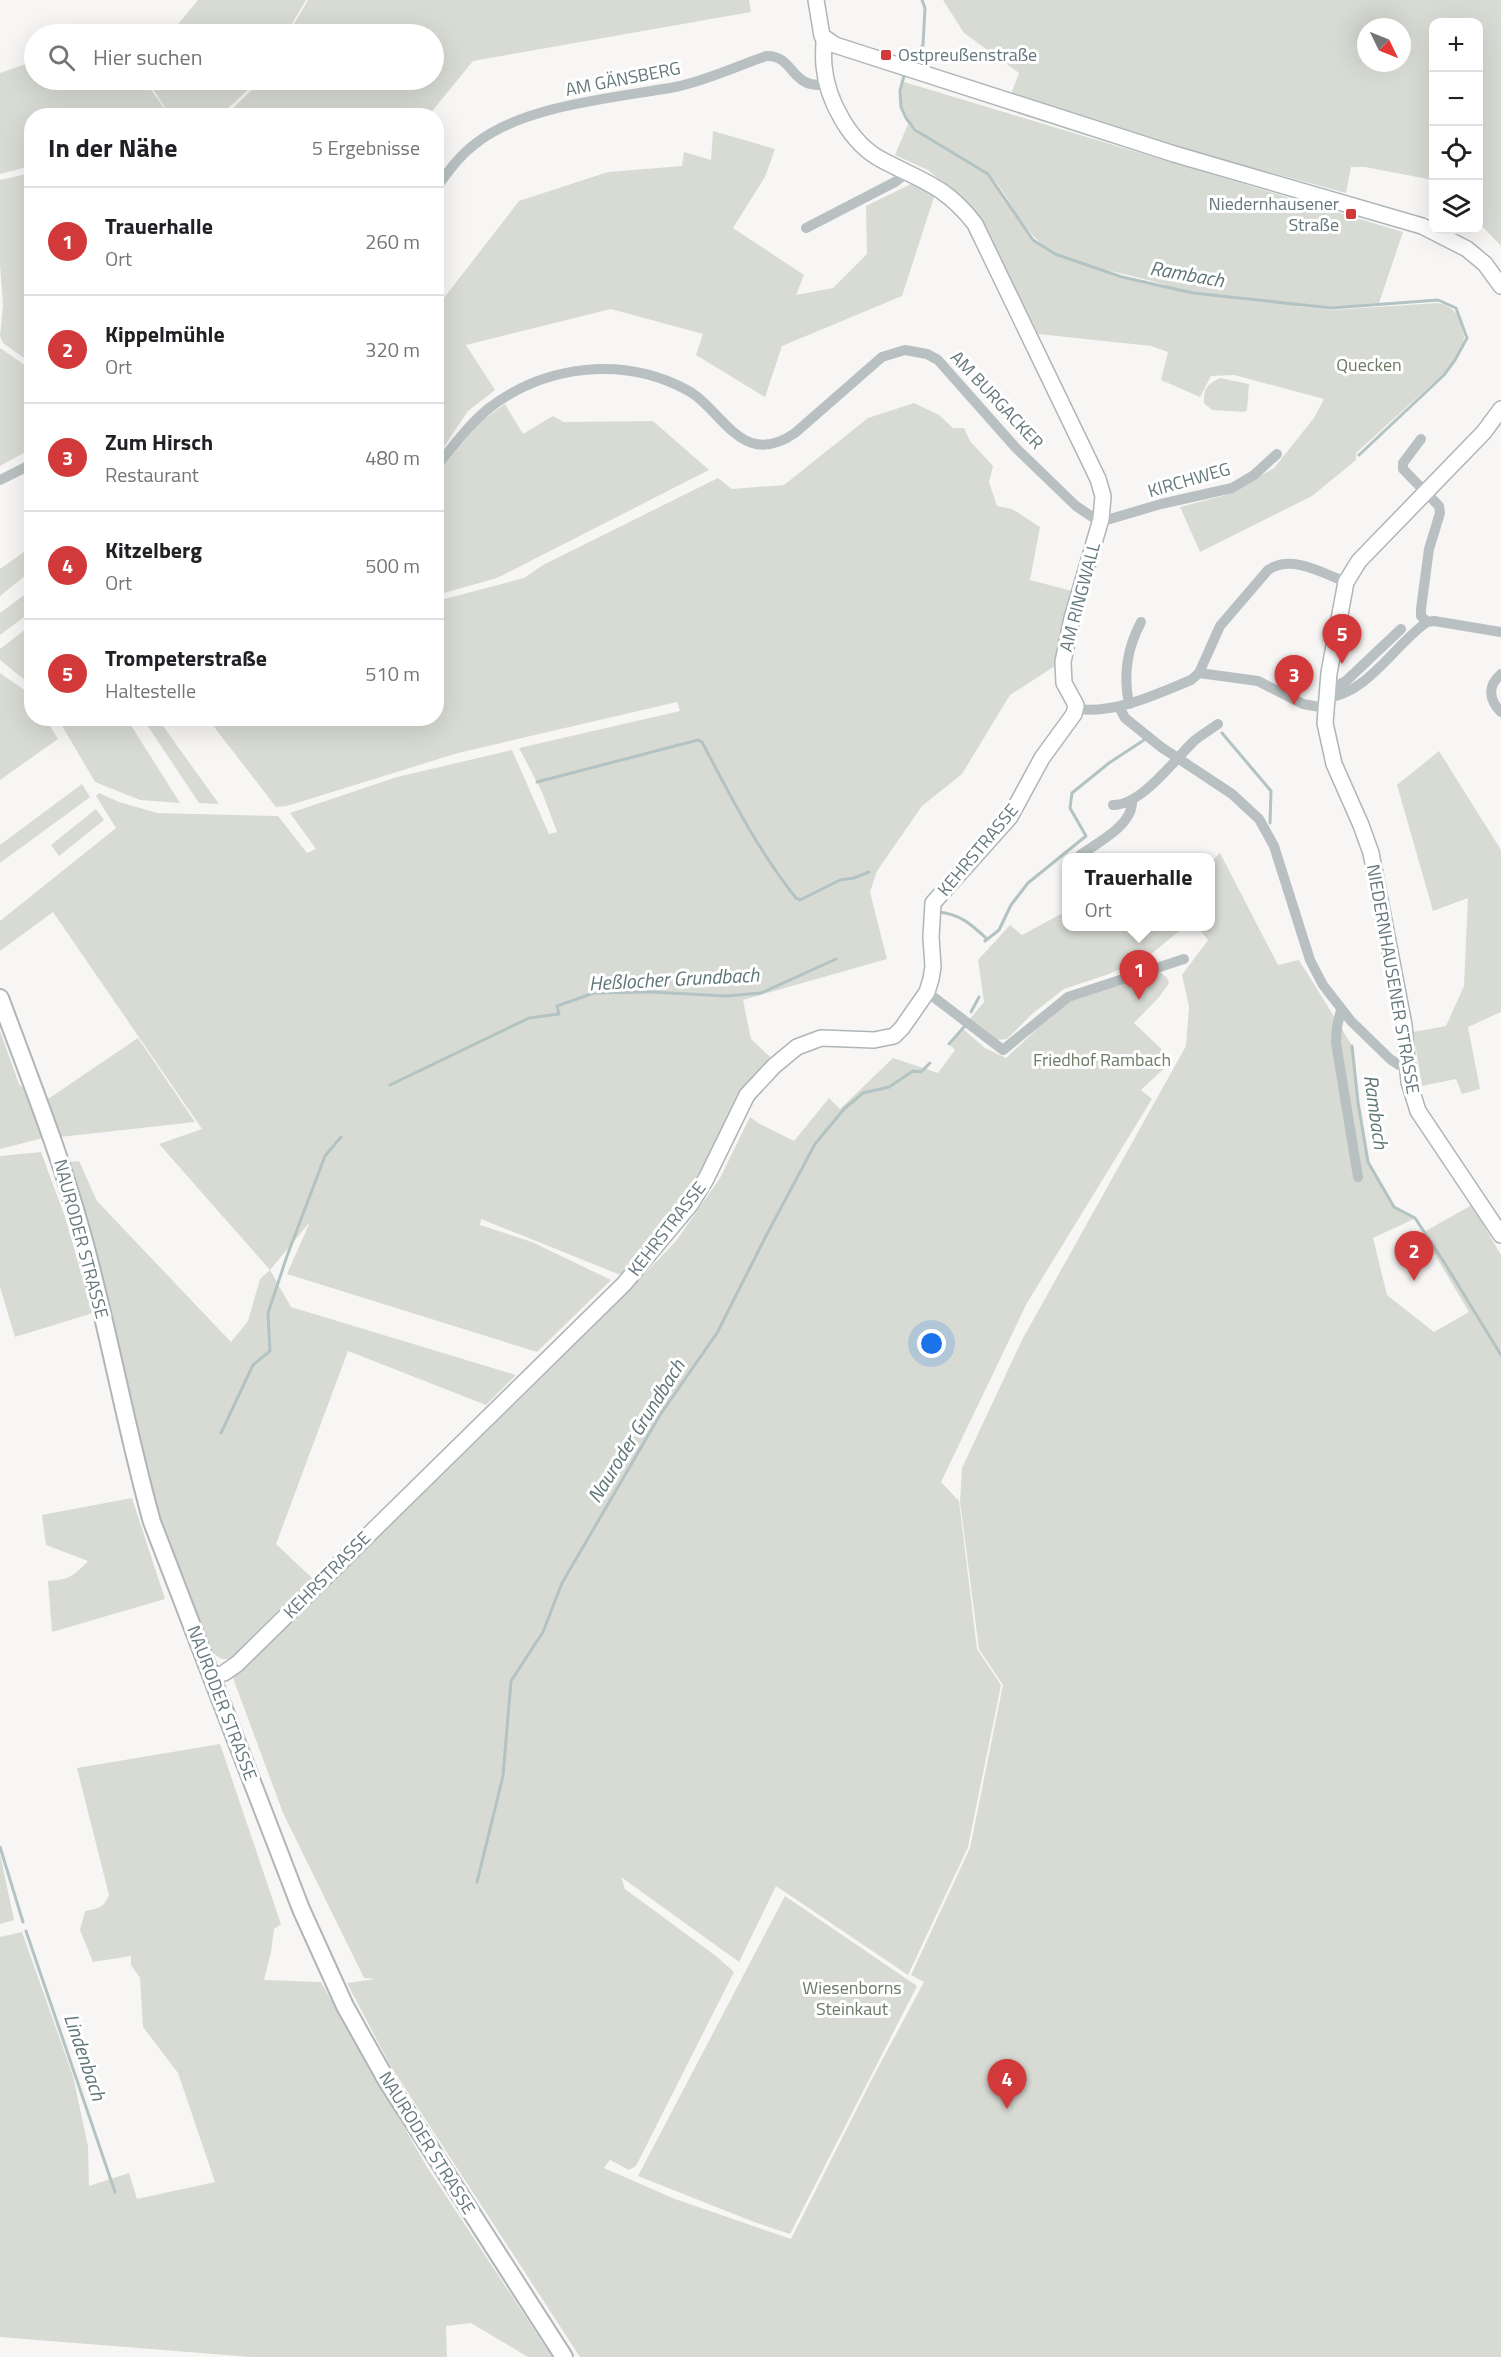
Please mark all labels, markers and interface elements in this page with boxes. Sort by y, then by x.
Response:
north arrow [1357,18,1411,72]
map controls [1429,18,1483,234]
button: + [1429,18,1483,72]
search box [24,24,444,90]
text: Hier suchen [93,40,202,74]
icon: search [45,41,78,74]
place label: Ostpreußenstraße [898,41,1037,68]
marker: Ostpreußenstraße [879,48,893,62]
street label: AM GÄNSBERG [563,54,683,103]
button: − [1429,72,1483,126]
button: locate [1429,126,1483,180]
text: In der Nähe [48,128,177,167]
text: 5 Ergebnisse [312,132,420,163]
button: layers [1429,180,1483,234]
place label: Niedernhausener Straße [1209,190,1339,238]
marker: Niedernhausener Straße [1344,207,1358,221]
text: Trauerhalle [105,209,213,243]
text: 1 [62,226,73,257]
text: 260 m [365,226,420,257]
text: Ort [105,243,132,274]
water label: Rambach [1148,252,1228,295]
text: Kippelmühle [105,317,225,351]
text: 2 [62,334,73,365]
text: 320 m [365,334,420,365]
street label: AM BURGACKER [944,344,1050,455]
text: Ort [105,351,132,382]
park label: Quecken [1336,351,1402,378]
text: Zum Hirsch [105,425,213,459]
text: 3 [62,442,73,473]
text: 480 m [365,442,420,473]
street label: KIRCHWEG [1145,455,1233,504]
text: Restaurant [105,459,199,490]
text: Kitzelberg [105,533,202,567]
street label: AM RINGWALL [1052,539,1107,655]
text: 4 [62,550,73,581]
text: 500 m [365,550,420,581]
text: Ort [105,567,132,598]
pin: 5 [1322,614,1362,664]
text: Trompeterstraße [105,641,267,675]
pin: 3 [1274,656,1314,705]
text: 5 [62,658,73,689]
text: 510 m [365,658,420,689]
text: Haltestelle [105,675,196,706]
street label: KEHRSTRASSE [931,797,1025,902]
popup [1062,853,1215,931]
text: Trauerhalle [1085,860,1192,894]
street label: NIEDERNHAUSENER STRASSE [1360,862,1427,1096]
text: Ort [1085,894,1112,925]
pin: 1 [1120,950,1158,1000]
water label: Heßlocher Grundbach [588,959,761,998]
park label: Friedhof Rambach [1033,1046,1171,1073]
water label: Rambach [1356,1073,1397,1152]
street label: NAURODER STRASSE [47,1156,116,1322]
street label: KEHRSTRASSE [621,1176,712,1282]
pin: 2 [1394,1232,1434,1281]
your location [917,1329,946,1358]
water label: Nauroder Grundbach [579,1352,693,1509]
street label: KEHRSTRASSE [277,1525,376,1624]
street label: NAURODER STRASSE [180,1621,265,1784]
park label: Wiesenborns Steinkaut [802,1974,902,2022]
water label: Lindenbach [56,2009,115,2105]
pin: 4 [988,2060,1026,2109]
street label: NAURODER STRASSE [372,2066,482,2220]

